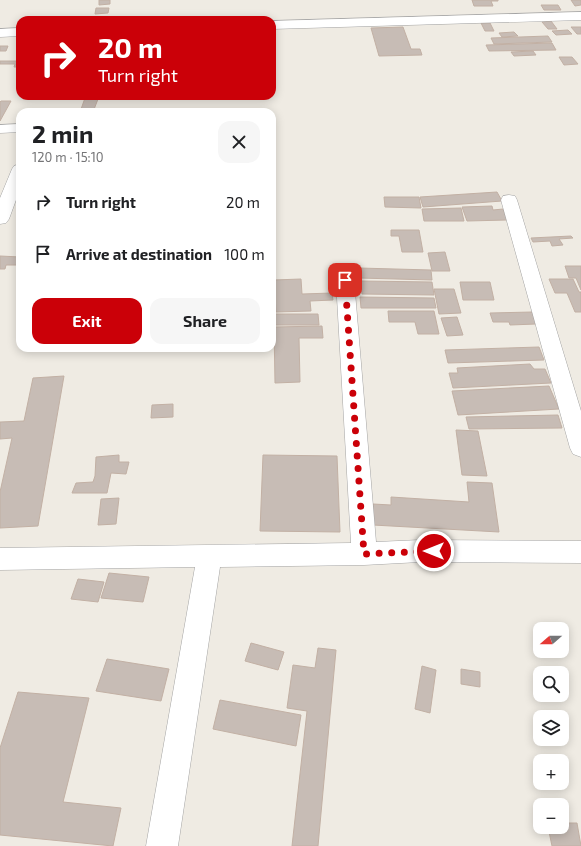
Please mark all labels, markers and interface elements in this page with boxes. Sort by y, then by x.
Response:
text: 20 m [98,30,163,64]
icon: right [32,32,84,84]
text: Turn right [98,64,178,86]
text: 2 min [32,119,93,148]
button: close [218,121,260,163]
text: 120 m · 15:10 [32,149,104,165]
icon: right [32,191,54,213]
text: Turn right [66,193,136,211]
text: 20 m [226,193,260,211]
icon: arrive [32,243,54,265]
text: Arrive at destination [66,245,212,263]
text: 100 m [224,245,265,263]
pin [328,263,362,297]
icon: arrive [334,269,356,291]
button: Exit [32,298,142,344]
button: Share [150,298,260,344]
position arrow [413,530,455,572]
north arrow [533,622,569,658]
map controls [533,622,569,834]
button: search [533,666,569,702]
button: layers [533,710,569,746]
button: + [533,754,569,790]
button: − [533,798,569,834]

